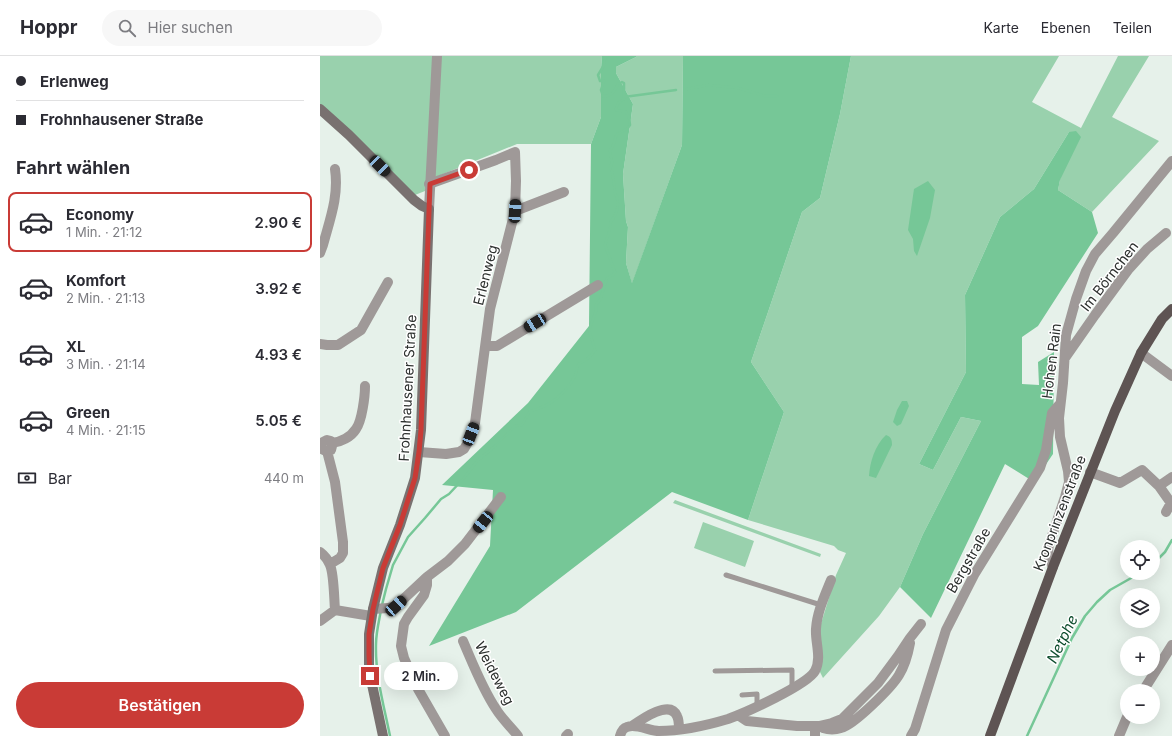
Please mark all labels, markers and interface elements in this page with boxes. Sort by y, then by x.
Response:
search box [102,10,382,46]
text: Hoppr [20,16,78,39]
icon: search [116,17,138,39]
text: Hier suchen [148,18,233,37]
text: Karte [983,19,1019,36]
text: Ebenen [1041,19,1091,36]
text: Teilen [1113,19,1152,36]
text: Erlenweg [40,72,109,91]
text: Frohnhausener Straße [40,110,204,129]
car [367,153,393,179]
text: Fahrt wählen [16,157,130,178]
route start [460,161,478,179]
car [508,199,522,223]
icon: car [18,204,54,240]
text: Economy [66,205,134,224]
text: 2.90 € [255,213,302,232]
text: 1 Min. · 21:12 [66,224,143,240]
street label: Im Börnchen [1076,238,1142,314]
street label: Erlenweg [469,243,501,307]
icon: car [18,270,54,306]
text: Komfort [66,271,126,290]
text: 3.92 € [255,279,302,298]
text: 2 Min. · 21:13 [66,290,145,306]
car [522,312,548,334]
street label: Frohnhausener Straße [395,314,419,462]
street label: Hohen Rain [1038,322,1064,400]
icon: car [18,336,54,372]
text: XL [66,337,86,356]
text: 4.93 € [255,345,302,364]
text: 3 Min. · 21:14 [66,356,146,372]
icon: car [18,402,54,438]
text: Green [66,403,110,422]
text: 5.05 € [255,411,302,430]
car [461,421,481,447]
text: 4 Min. · 21:15 [66,422,146,438]
street label: Kronprinzenstraße [1029,453,1089,573]
icon: cash [16,467,38,489]
text: Bar [48,469,72,488]
text: 440 m [264,470,304,486]
car [471,509,495,535]
street label: Bergstraße [942,524,994,596]
map controls [1120,540,1160,724]
button: locate [1120,540,1160,580]
button: layers [1120,588,1160,628]
car [383,594,409,618]
water label: Netphe [1042,612,1082,666]
button: + [1120,636,1160,676]
street label: Weideweg [472,638,518,708]
callout: 2 Min. [384,662,458,690]
route end [361,667,379,685]
text: 2 Min. [402,668,440,684]
button: Bestätigen [16,682,304,728]
button: − [1120,684,1160,724]

